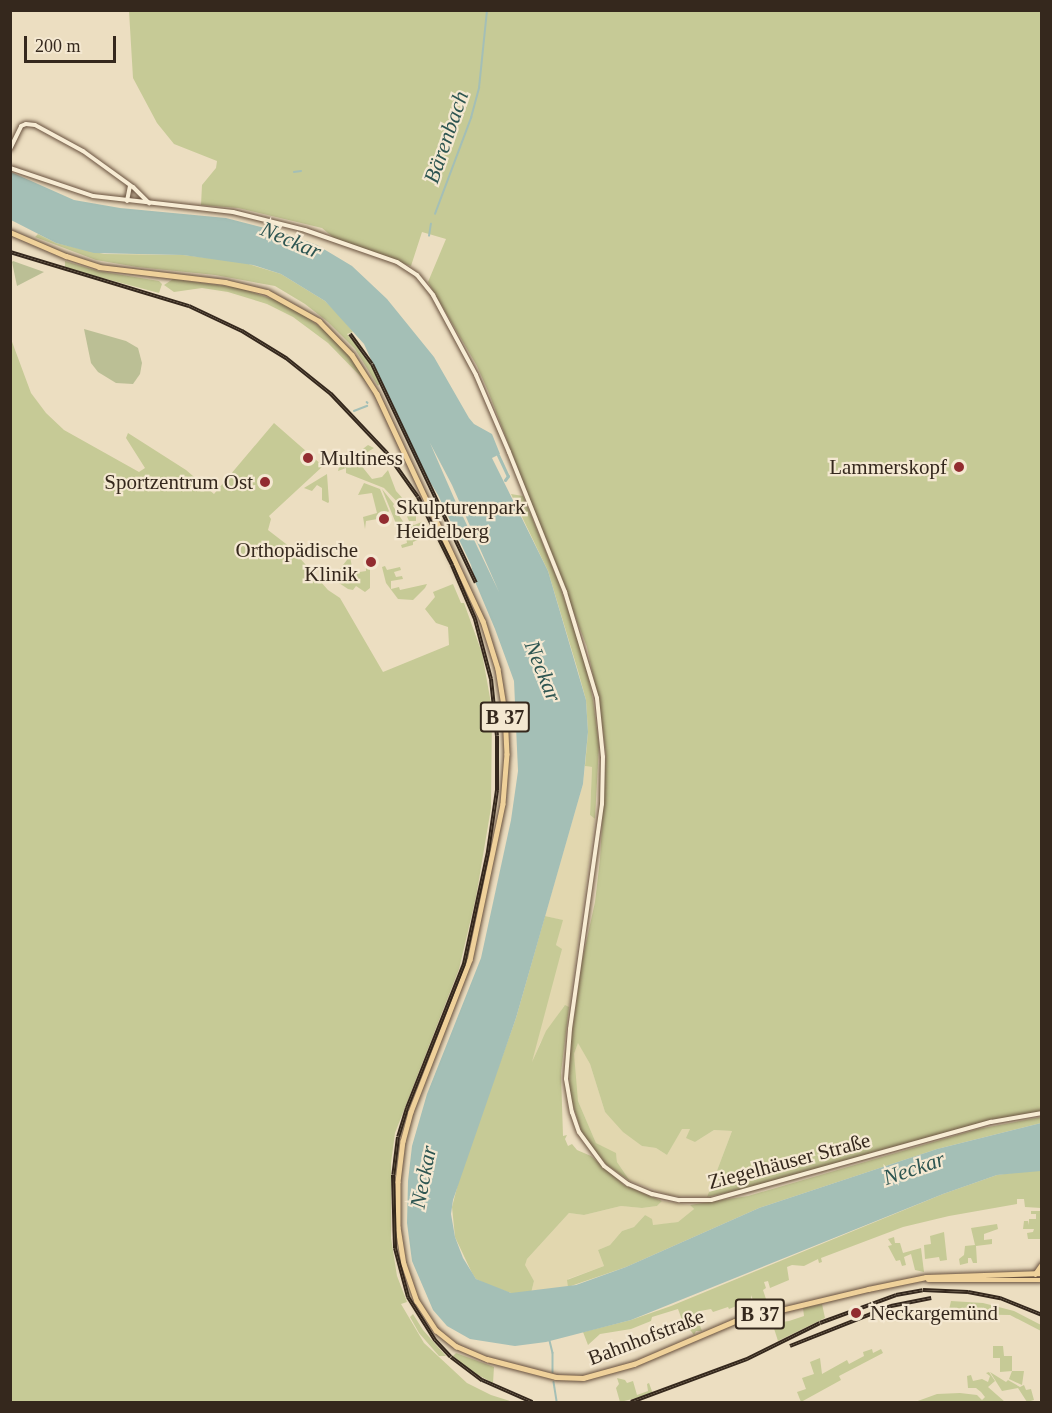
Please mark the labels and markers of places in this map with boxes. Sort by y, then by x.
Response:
place label: Multiness [320,445,403,471]
marker: Multiness [301,451,315,465]
place label: Lammerskopf [829,454,947,480]
marker: Lammerskopf [952,460,966,474]
place label: Sportzentrum Ost [104,469,253,495]
marker: Sportzentrum Ost [258,475,272,489]
place label: Skulpturenpark Heidelberg [396,494,525,544]
marker: Skulpturenpark Heidelberg [377,512,391,526]
place label: Orthopädische Klinik [236,537,358,587]
marker: Orthopädische Klinik [362,553,380,571]
place label: Neckargemünd [870,1300,998,1326]
marker: Neckargemünd [847,1304,865,1322]

